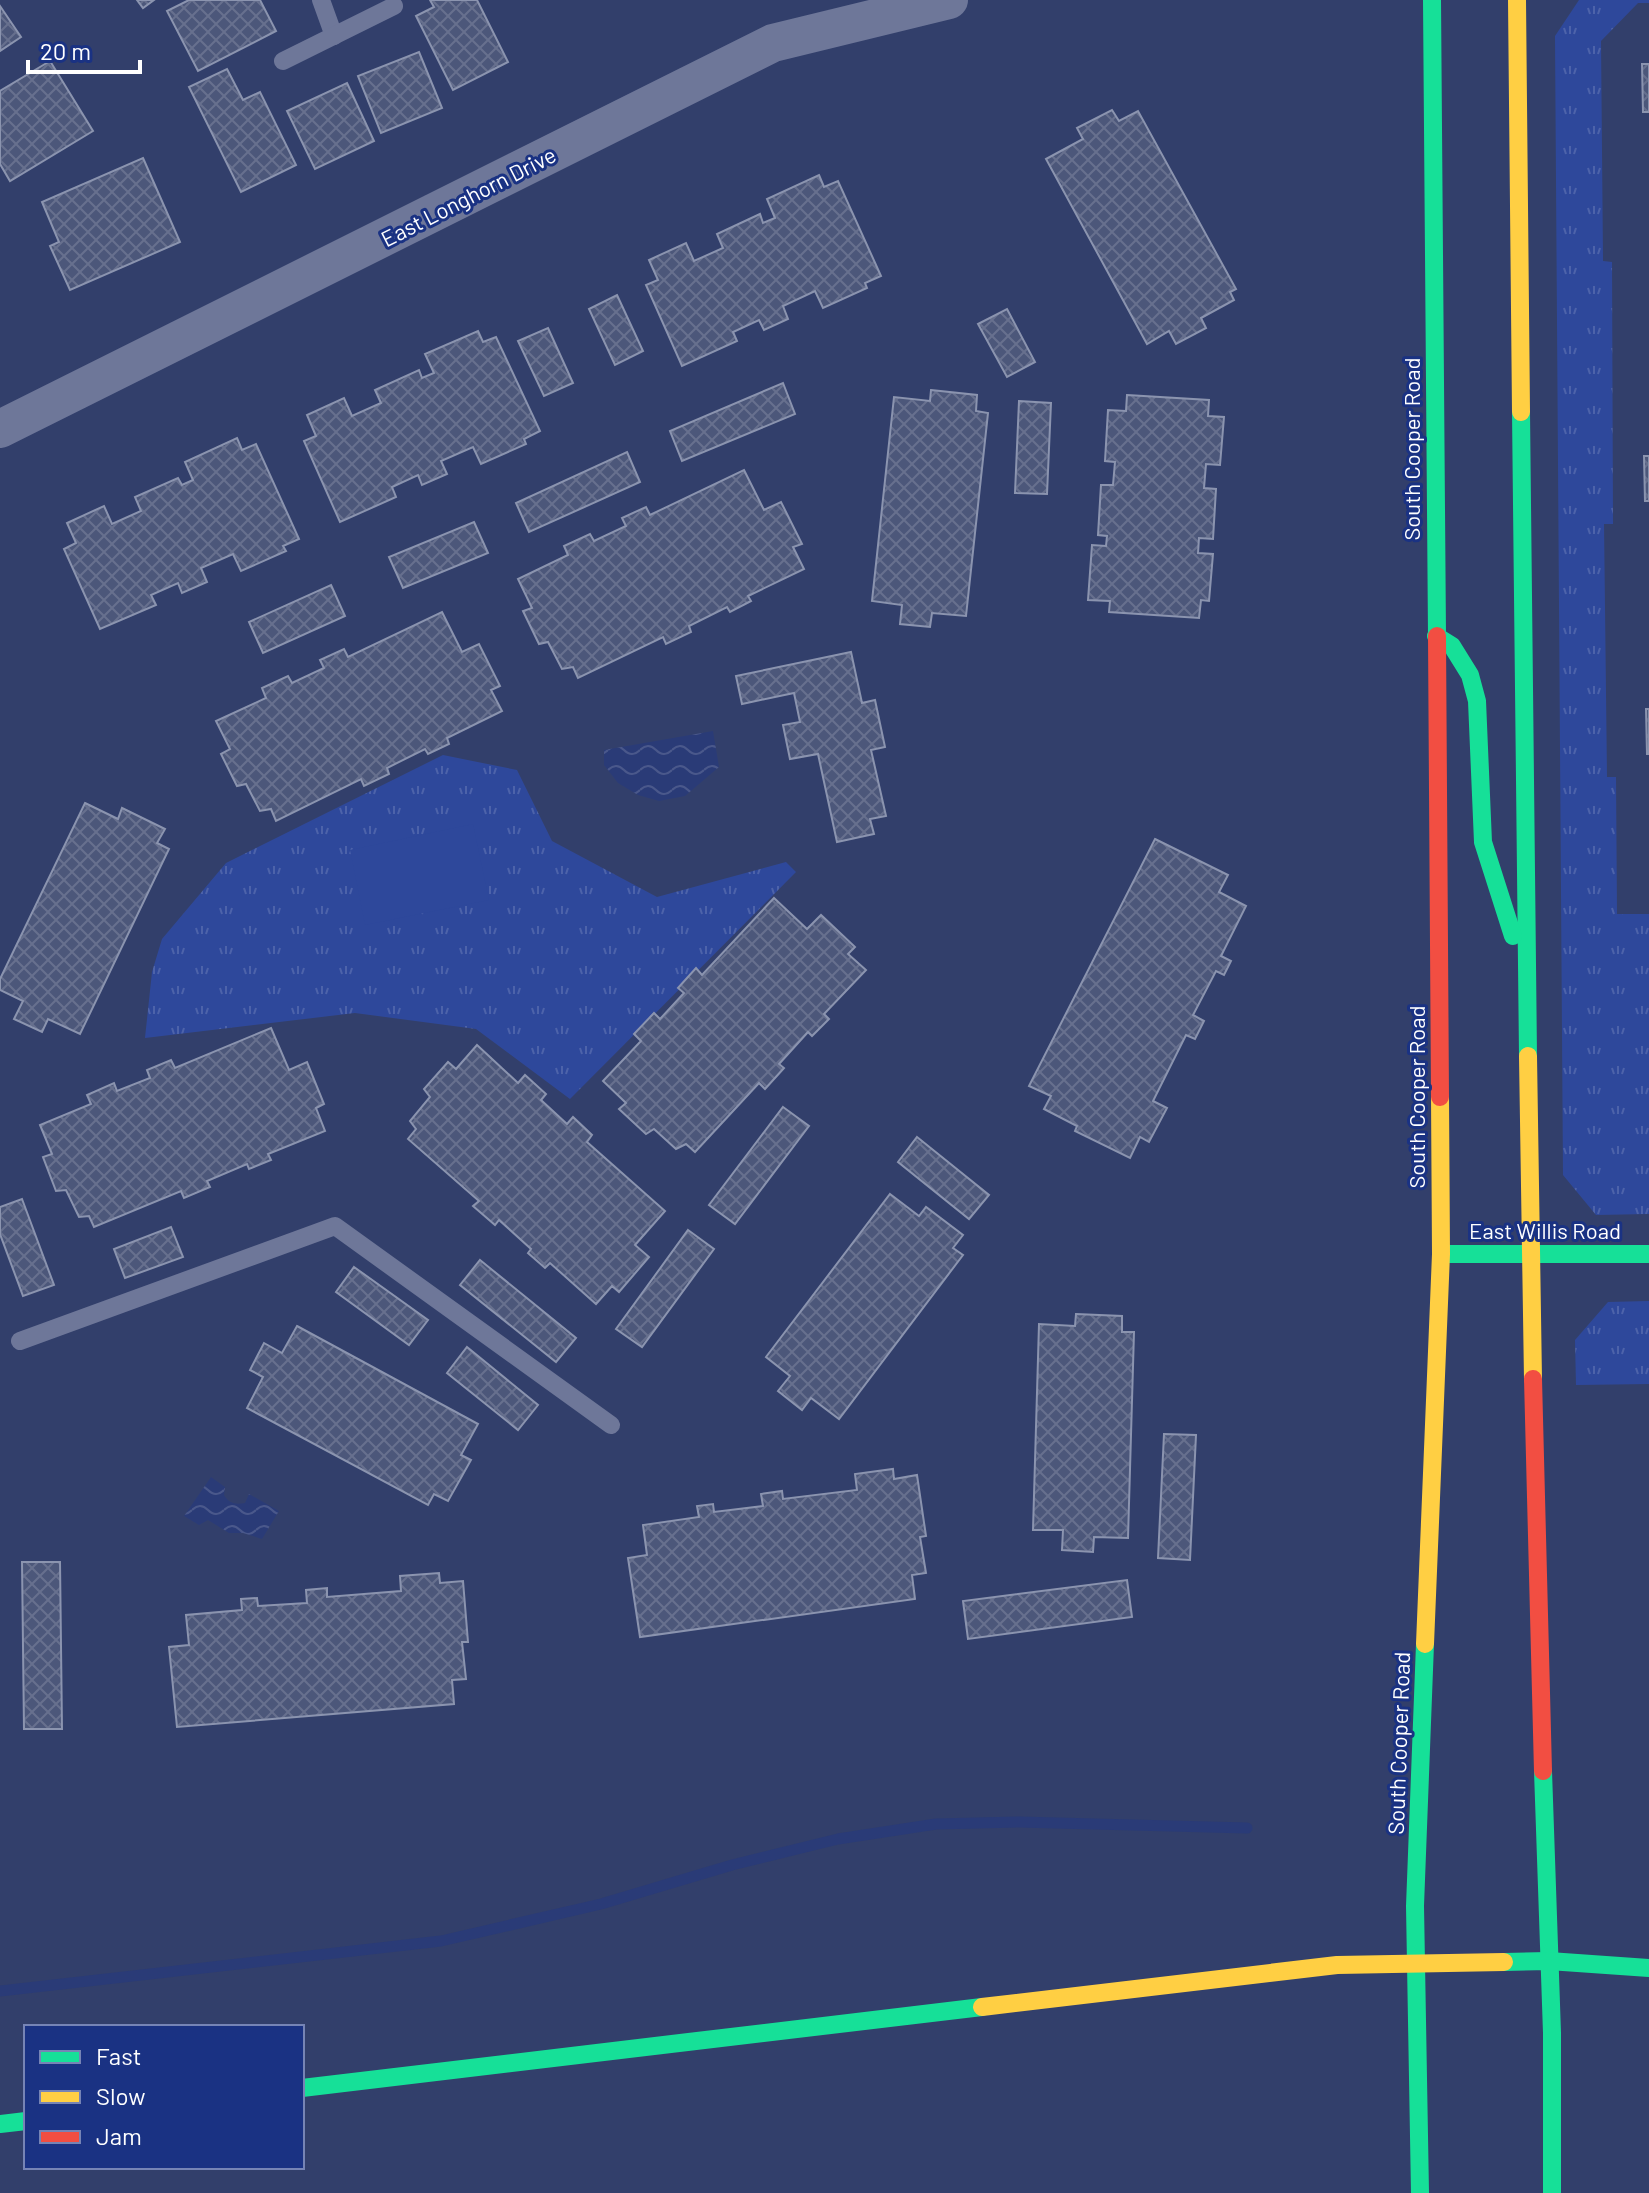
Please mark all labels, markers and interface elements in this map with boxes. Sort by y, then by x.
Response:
scale bar [28,24,140,74]
text: 20 m [40,36,91,65]
street label: East Longhorn Drive [376,141,560,251]
street label: South Cooper Road [1398,358,1424,540]
street label: South Cooper Road [1403,1006,1429,1188]
street label: East Willis Road [1469,1217,1621,1243]
street label: South Cooper Road [1382,1651,1414,1835]
legend [24,2025,304,2169]
text: Fast [96,2041,141,2070]
text: Slow [96,2081,145,2110]
text: Jam [96,2121,142,2150]

